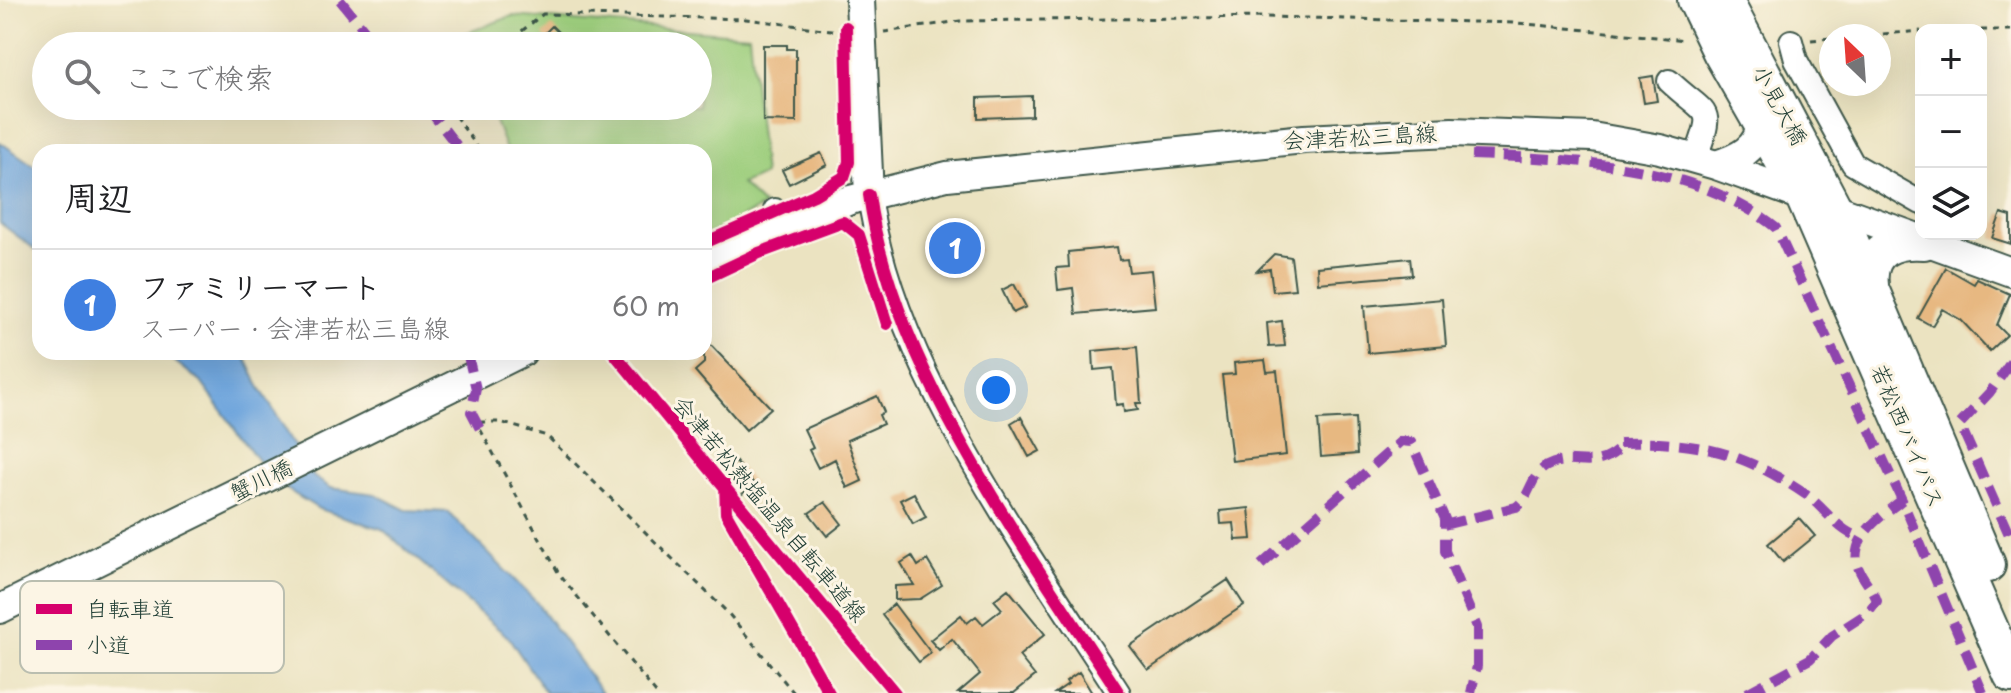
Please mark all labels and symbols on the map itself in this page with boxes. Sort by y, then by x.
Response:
north arrow [1819,24,1891,96]
street label: 小見大橋 [1746,58,1817,151]
street label: 会津若松三島線 [1282,115,1438,156]
pin: 1 [929,218,981,278]
street label: 若松西バイパス [1864,358,1955,513]
your location [976,370,1016,410]
street label: 会津若松熱塩温泉自転車道線 [667,388,876,628]
street label: 蟹川橋 [223,449,297,508]
legend [20,581,284,673]
text: 自転車道 [86,591,174,624]
text: 小道 [86,627,130,660]

